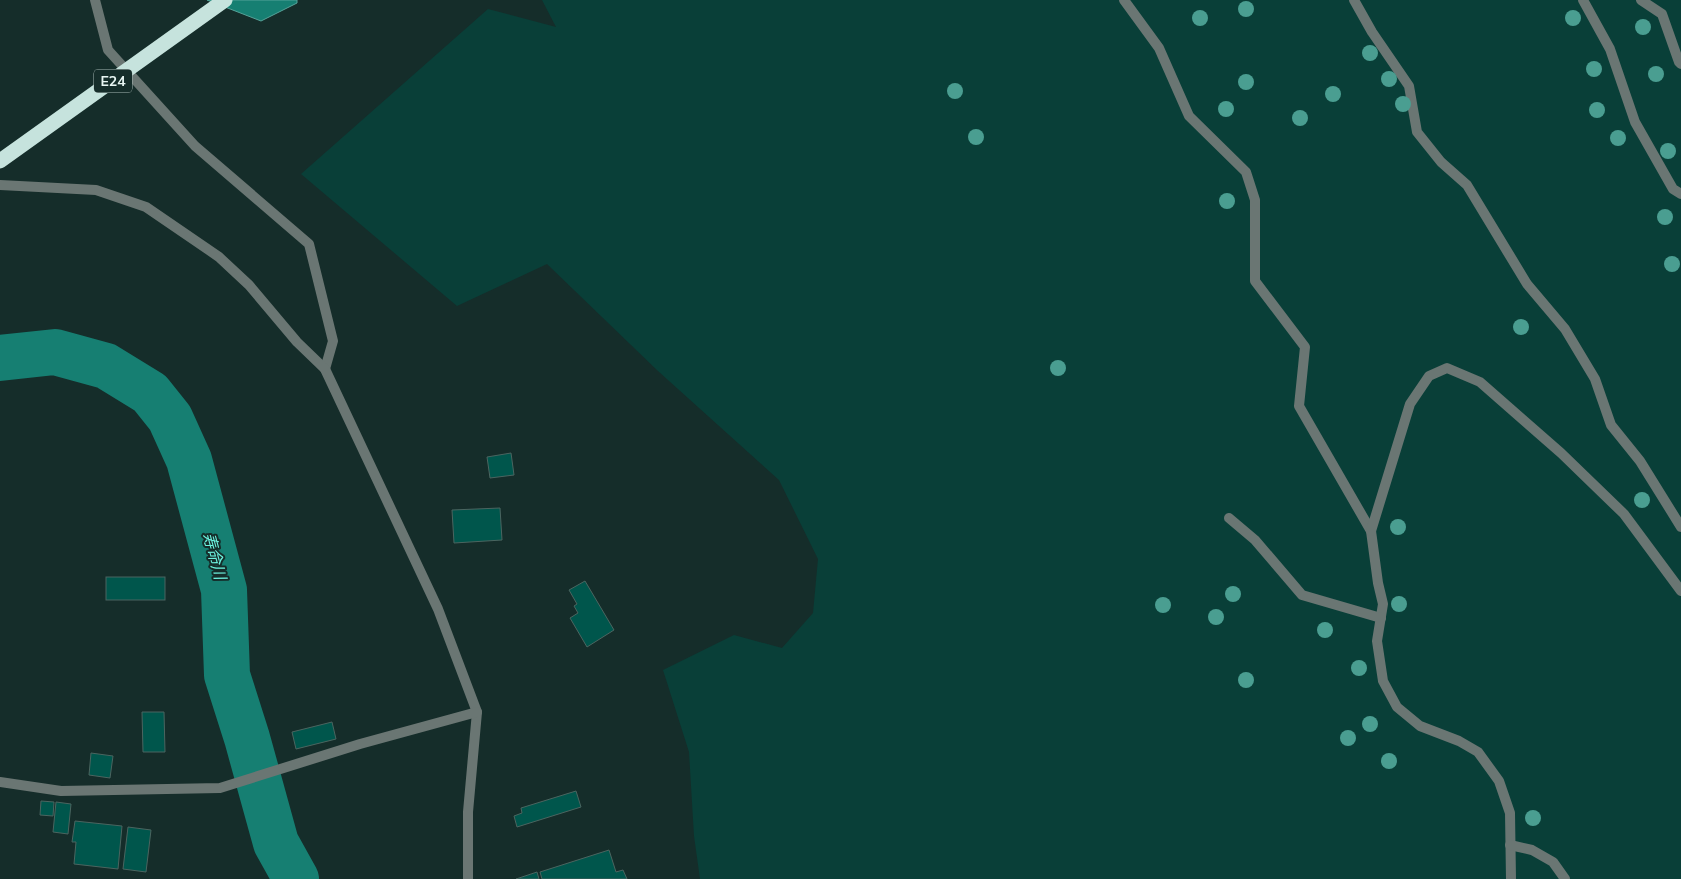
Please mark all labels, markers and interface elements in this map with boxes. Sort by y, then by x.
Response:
road number: E24 [94,70,132,92]
water label: 寿命川 [199,530,231,584]

